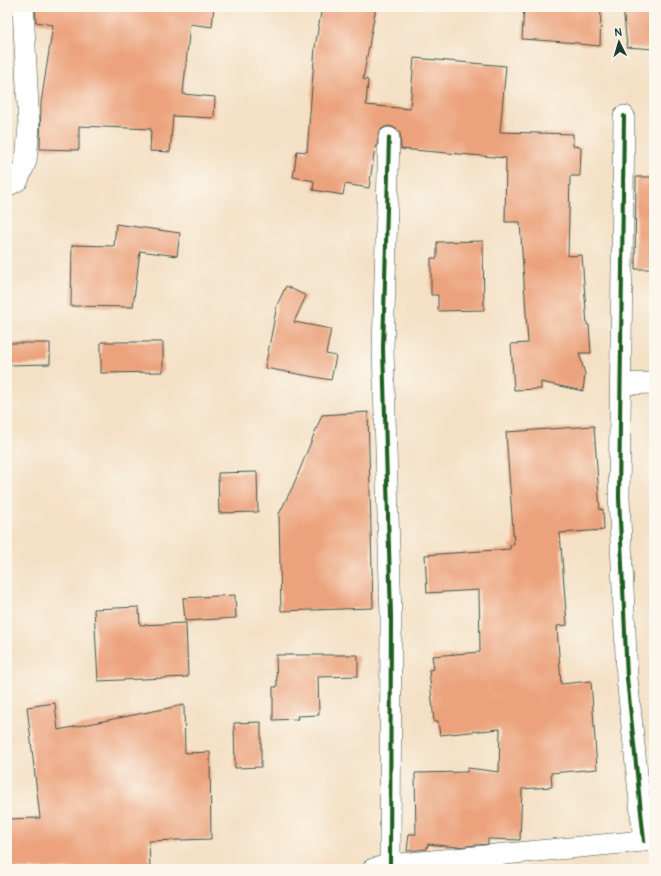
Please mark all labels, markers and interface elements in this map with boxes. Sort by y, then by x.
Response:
north arrow [599,22,639,62]
text: N [614,26,623,39]

